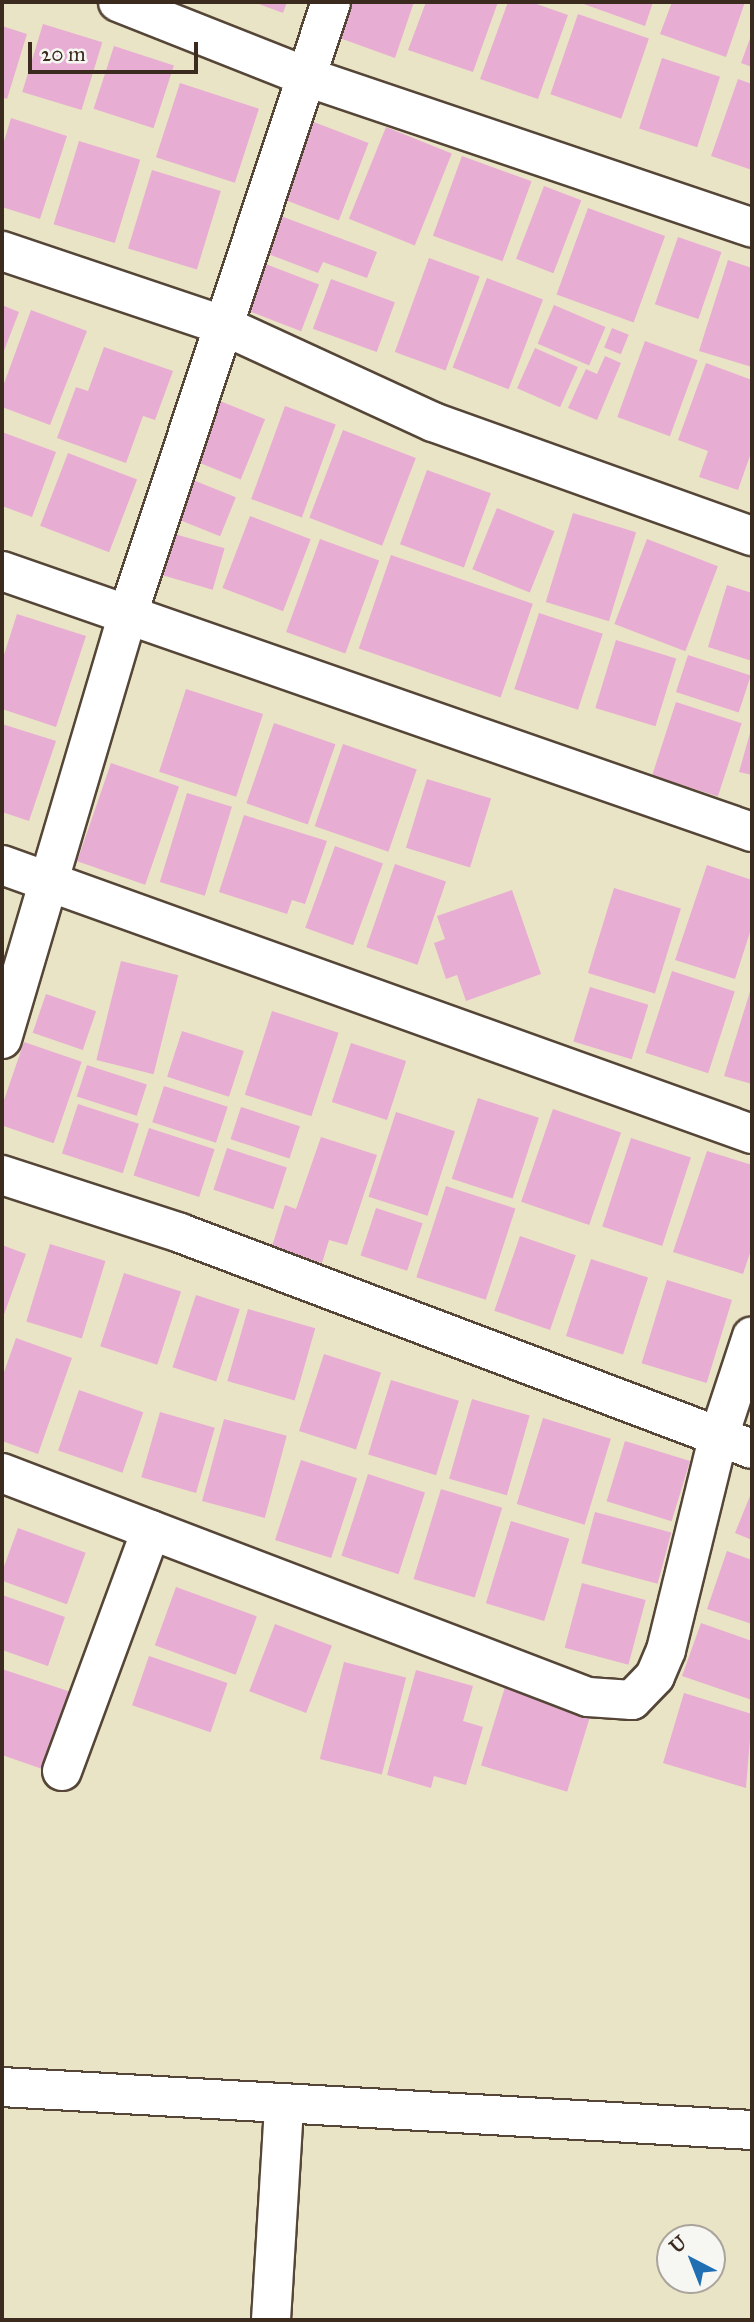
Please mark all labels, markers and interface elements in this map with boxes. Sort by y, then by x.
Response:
scale bar [32,28,201,72]
text: 20 m [41,41,86,67]
north arrow [656,2224,726,2294]
text: U [665,2231,691,2258]

